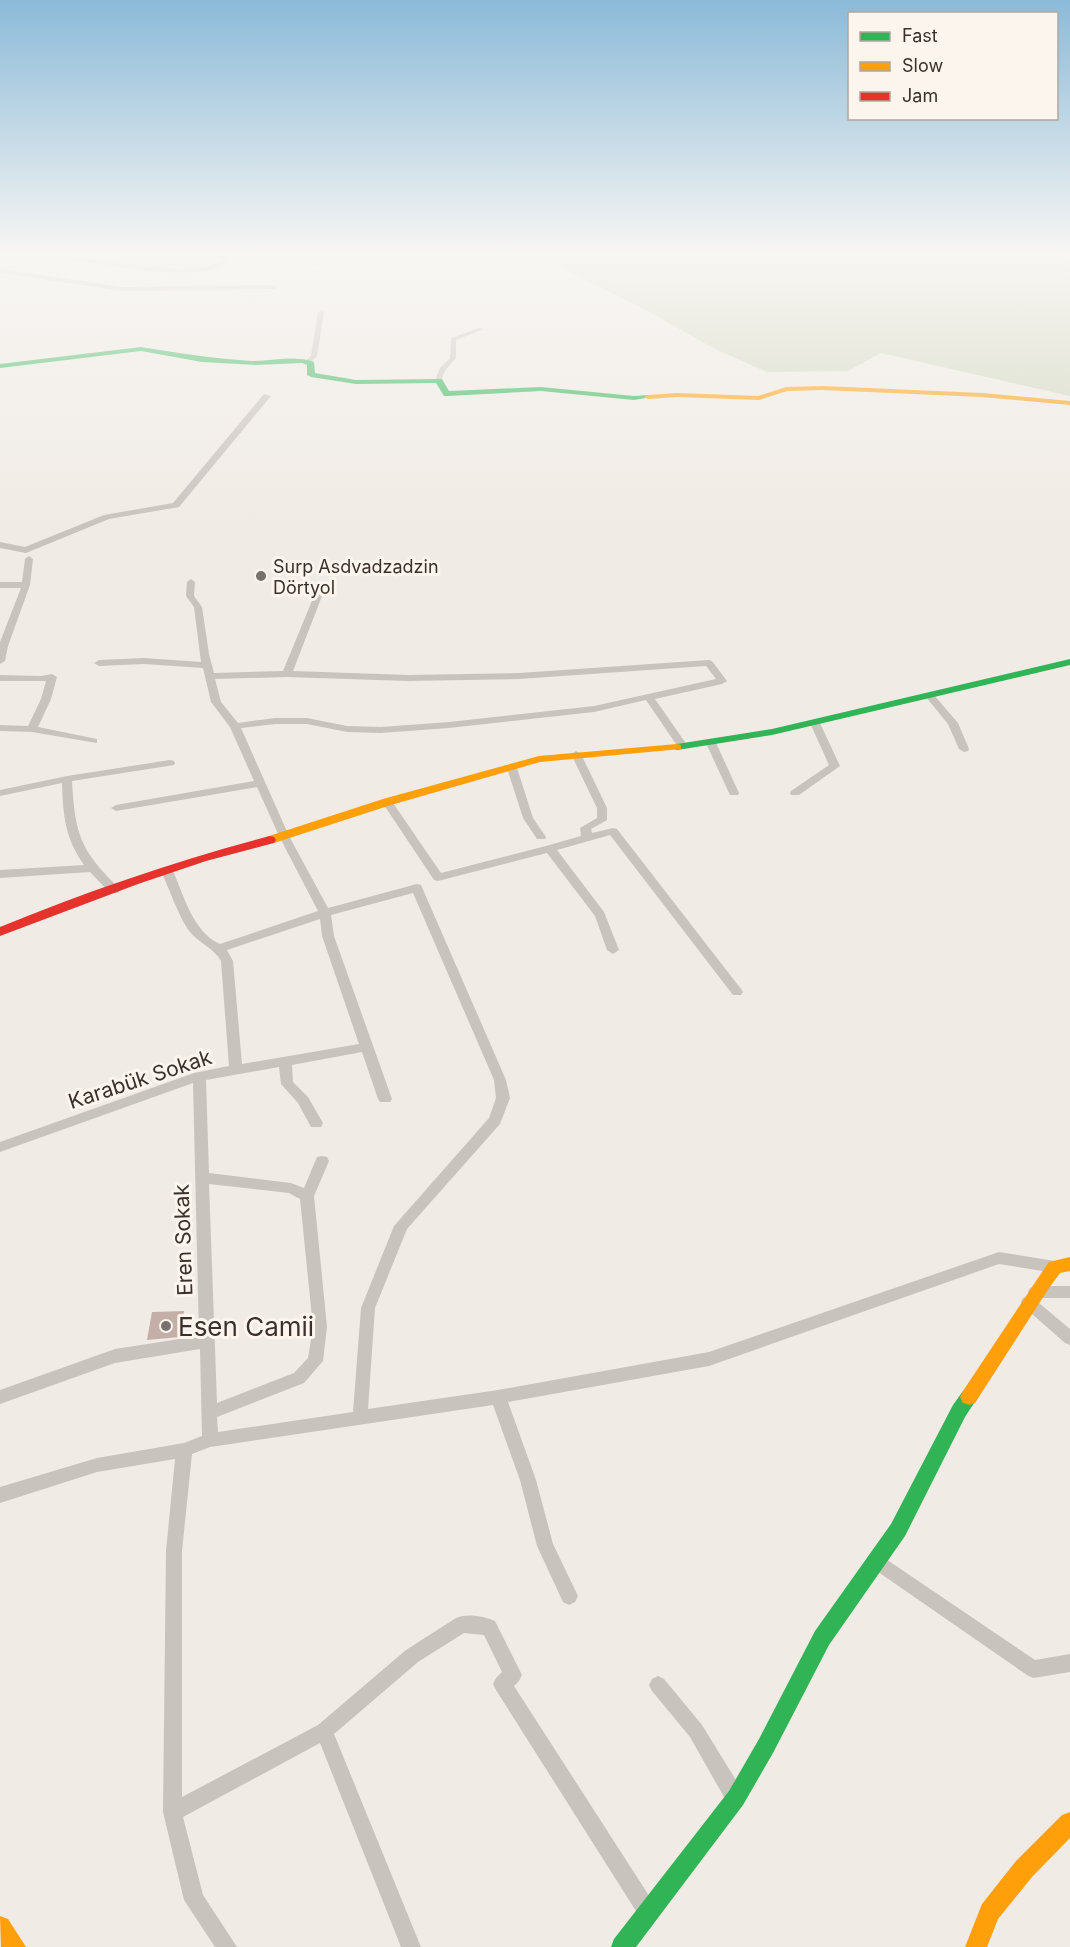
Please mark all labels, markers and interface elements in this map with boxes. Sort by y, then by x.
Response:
legend [848,12,1058,120]
text: Fast [902,25,938,46]
text: Slow [902,55,943,76]
text: Jam [902,85,938,106]
place label: Surp Asdvadzadzin Dörtyol [273,556,439,598]
marker: Surp Asdvadzadzin Dörtyol [254,569,268,583]
street label: Karabük Sokak [65,1044,215,1114]
street label: Eren Sokak [169,1183,197,1296]
place label: Esen Camii [178,1311,314,1342]
marker: Esen Camii [159,1319,173,1333]

